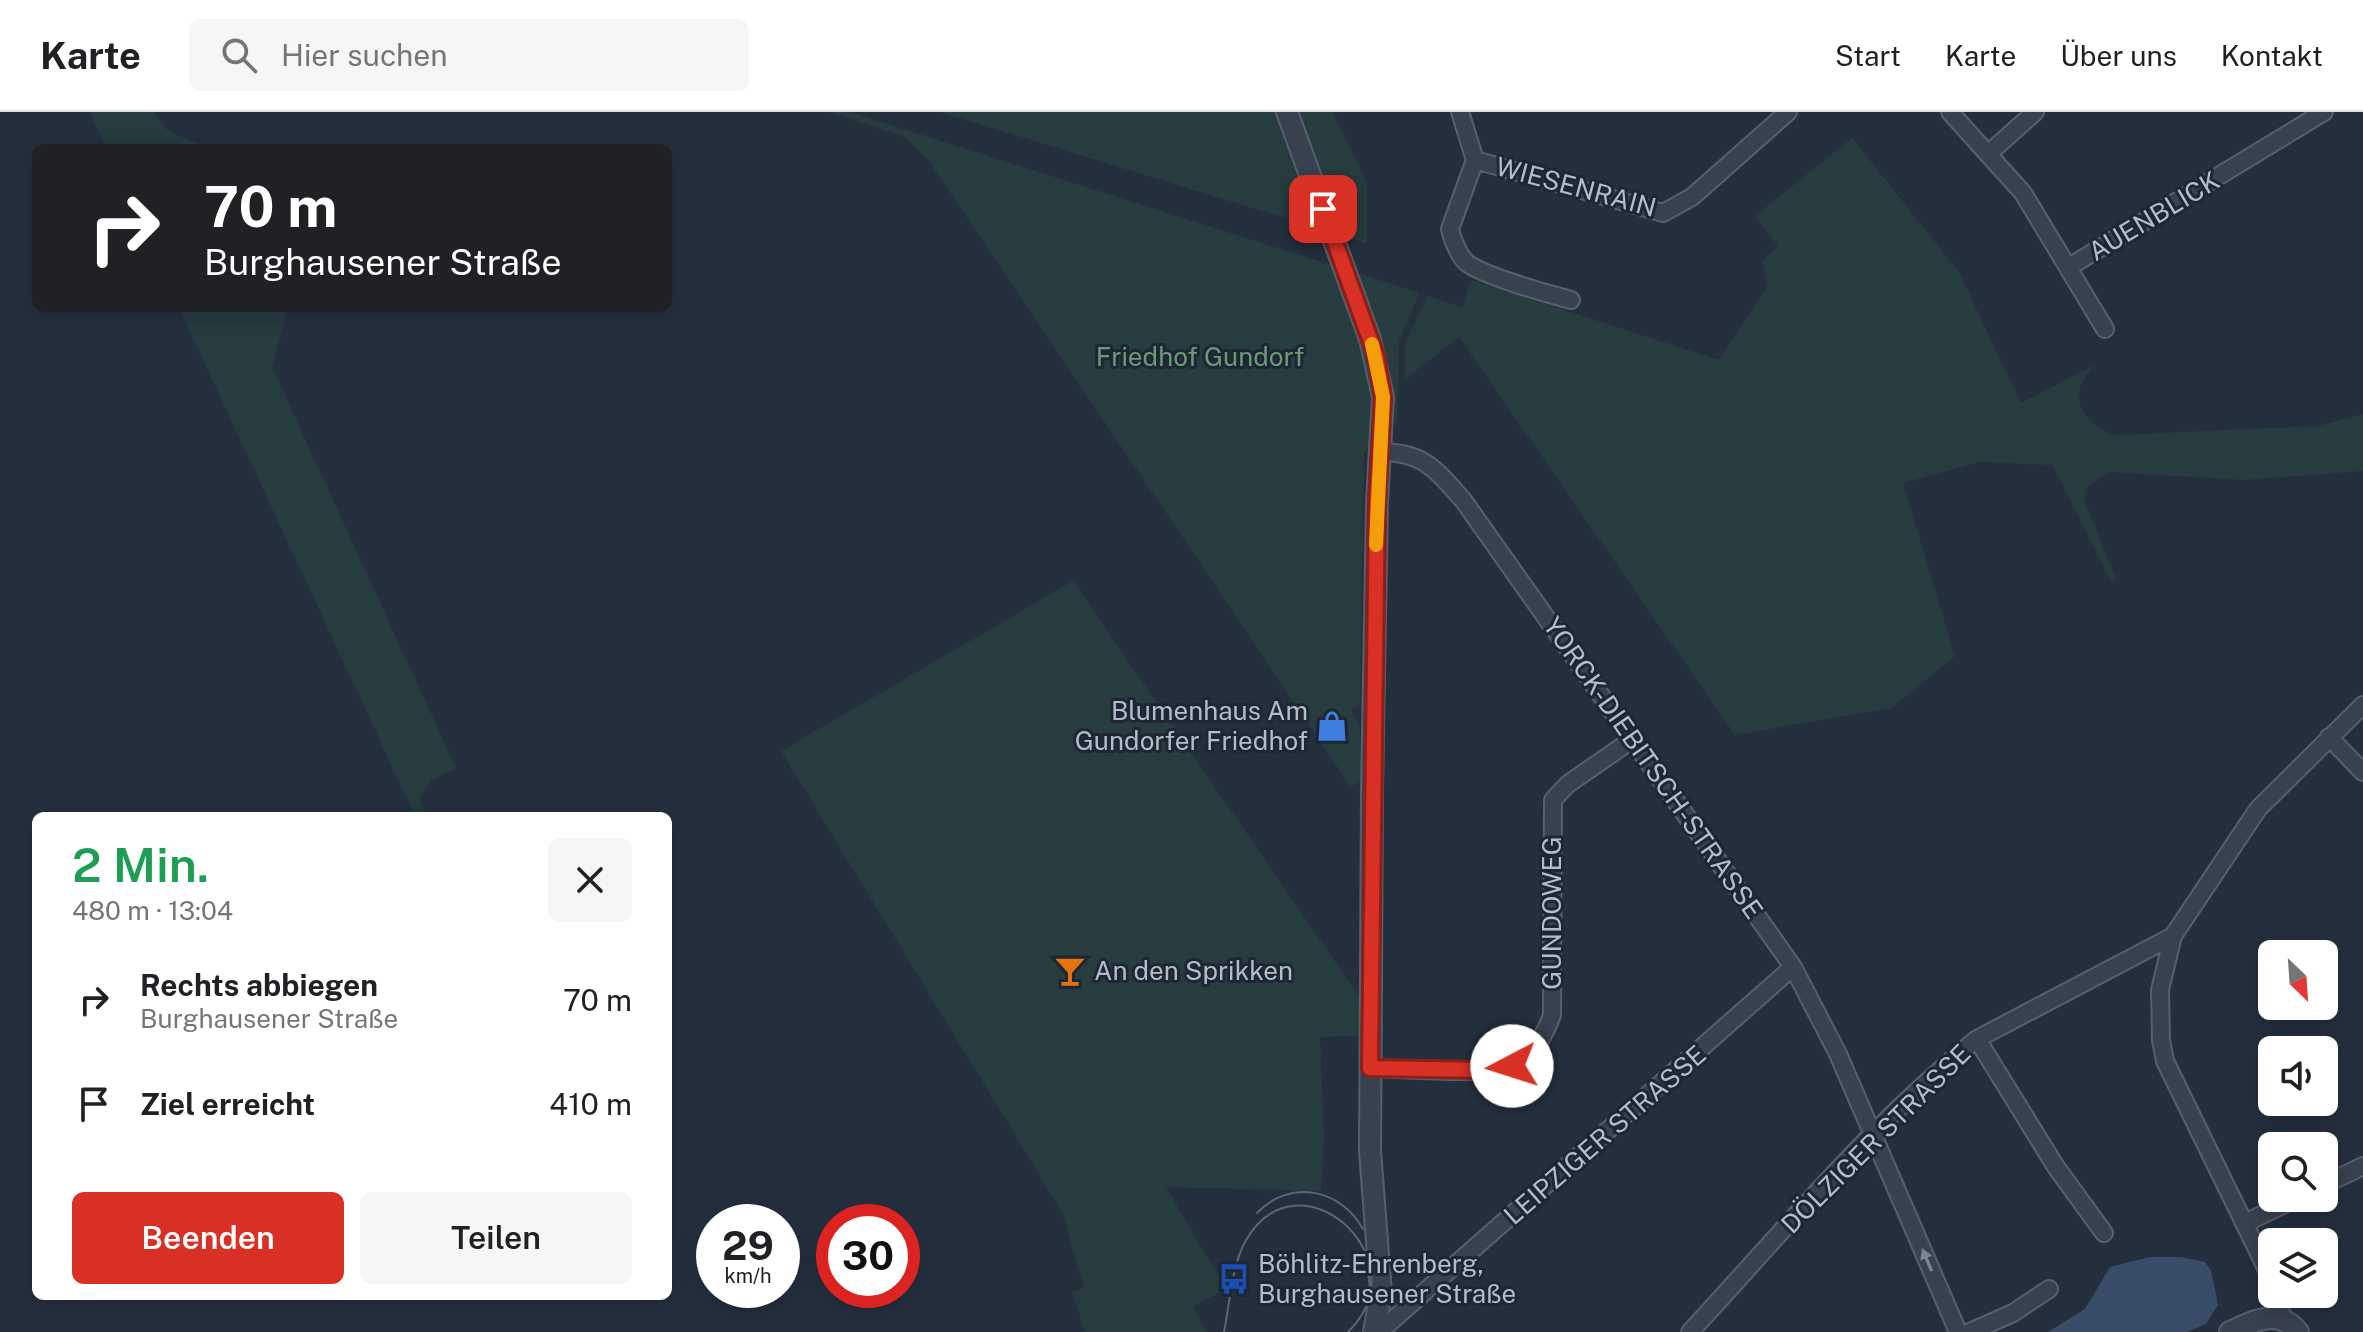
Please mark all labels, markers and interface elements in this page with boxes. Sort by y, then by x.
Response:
search box [189,19,749,91]
text: Karte [40,33,141,78]
icon: search [217,33,261,77]
text: Hier suchen [281,37,448,73]
text: Start [1835,39,1901,72]
text: Karte [1945,39,2016,72]
text: Über uns [2060,39,2177,72]
text: Kontakt [2221,39,2323,72]
street label: WIESENRAIN [1493,150,1660,223]
street label: AUENBLICK [2083,164,2225,267]
text: 70 m [204,174,337,240]
pin [1289,175,1357,243]
icon: right [72,176,176,280]
icon: arrive [1301,187,1345,231]
text: Burghausener Straße [204,241,562,283]
park label: Friedhof Gundorf [1096,341,1304,372]
street label: YORCK-DIEBITSCH-STRASSE [1537,611,1770,924]
place label: Blumenhaus Am Gundorfer Friedhof [1075,695,1308,756]
shop icon: Blumenhaus Am Gundorfer Friedhof [1315,709,1349,743]
text: 2 Min. [72,836,209,893]
street label: GUNDOWEG [1536,836,1567,990]
button: close [548,838,632,922]
text: 480 m · 13:04 [72,895,233,926]
north arrow [2258,940,2338,1020]
map controls [2258,940,2338,1308]
bar icon: An den Sprikken [1053,954,1087,988]
place label: An den Sprikken [1094,955,1293,986]
text: Rechts abbiegen [140,967,378,1003]
icon: right [72,978,116,1022]
text: 70 m [563,982,632,1018]
text: Burghausener Straße [140,1003,398,1034]
position arrow [1470,1024,1554,1108]
button: sound [2258,1036,2338,1116]
street label: DÖLZIGER STRASSE [1775,1038,1977,1240]
street label: LEIPZIGER STRASSE [1497,1039,1712,1231]
icon: arrive [72,1082,116,1126]
text: Ziel erreicht [140,1086,315,1122]
text: 410 m [549,1086,632,1122]
button: search [2258,1132,2338,1212]
button: Beenden [72,1192,344,1284]
button: Teilen [360,1192,632,1284]
speed limit sign: 30 [816,1204,920,1308]
text: 29 [722,1222,774,1269]
button: layers [2258,1228,2338,1308]
place label: Böhlitz-Ehrenberg, Burghausener Straße [1258,1248,1516,1309]
one-way arrow [1921,1248,1934,1272]
bus stop icon: Böhlitz-Ehrenberg, Burghausener Straße [1217,1262,1251,1296]
text: km/h [724,1264,772,1288]

